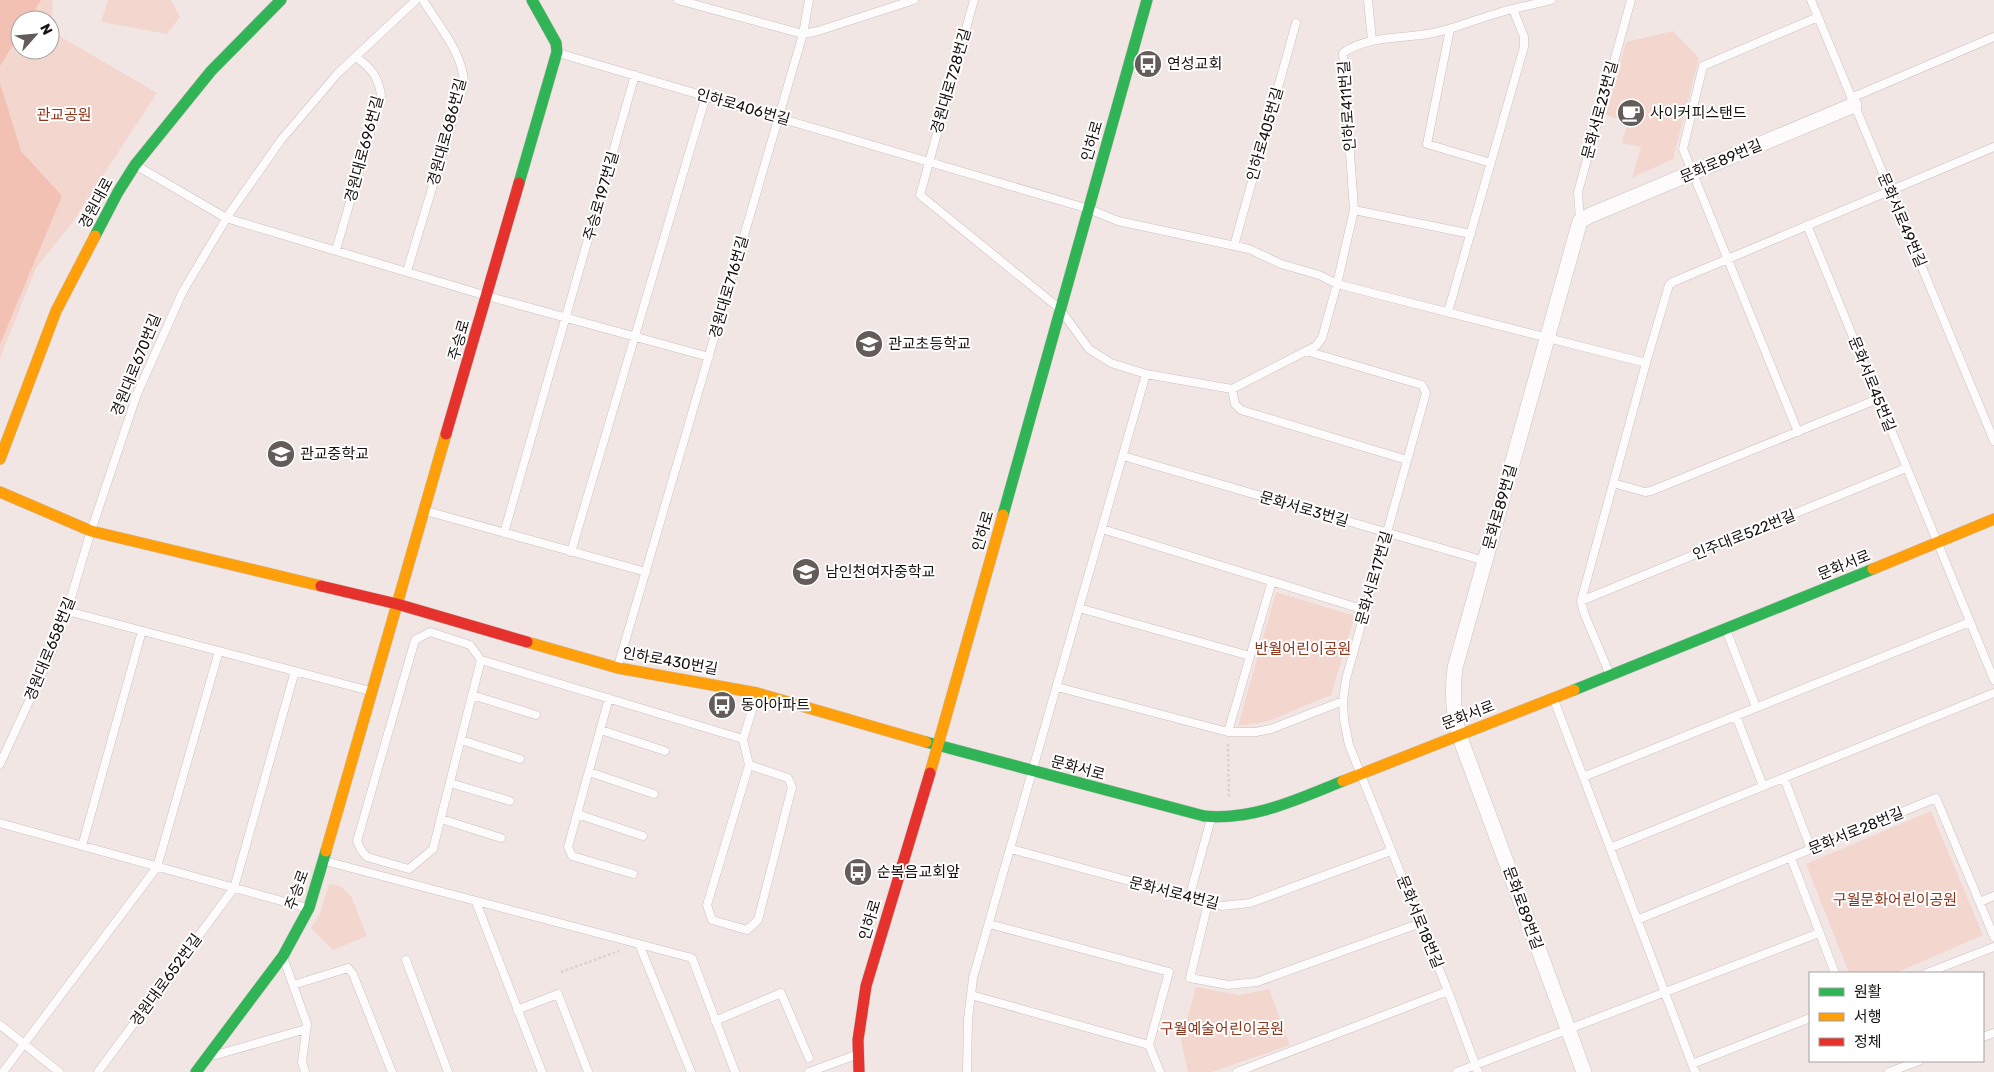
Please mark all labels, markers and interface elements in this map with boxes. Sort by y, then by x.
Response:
north arrow [10,10,60,60]
text: N [36,21,56,38]
street label: 경원대로728번길 [927,26,975,136]
bus stop icon: 연성교회 [1133,49,1163,79]
place label: 연성교회 [1167,55,1222,73]
street label: 문화서로23번길 [1578,59,1622,161]
street label: 인하로411번길 [1335,60,1359,152]
street label: 경원대로686번길 [424,76,470,188]
street label: 인하로406번길 [694,85,792,129]
street label: 인하로405번길 [1243,85,1287,183]
street label: 경원대로696번길 [341,94,387,204]
cafe icon: 사이커피스탠드 [1616,98,1646,128]
place label: 사이커피스탠드 [1650,104,1747,122]
park label: 관교공원 [36,106,92,124]
street label: 인하로 [1078,119,1106,163]
street label: 문화로89번길 [1677,136,1765,186]
street label: 주승로197번길 [580,149,622,243]
street label: 문화서로49번길 [1874,170,1930,270]
street label: 경원대로 [75,174,117,232]
street label: 경원대로716번길 [706,234,752,340]
street label: 경원대로670번길 [107,311,165,419]
street label: 주승로 [445,318,473,362]
school or university icon: 관교초등학교 [854,329,884,359]
street label: 문화서로45번길 [1845,334,1899,434]
place label: 관교초등학교 [888,335,971,353]
school or university icon: 관교중학교 [266,439,296,469]
place label: 관교중학교 [300,445,369,463]
street label: 문화로89번길 [1479,462,1521,552]
street label: 문화서로3번길 [1257,488,1351,530]
street label: 인주대로522번길 [1690,506,1798,564]
street label: 인하로 [969,509,997,553]
street label: 문화서로17번길 [1352,529,1396,627]
street label: 문화서로 [1815,546,1873,584]
school or university icon: 남인천여자중학교 [791,557,821,587]
place label: 남인천여자중학교 [825,563,935,581]
street label: 경원대로658번길 [21,594,79,704]
park label: 반월어린이공원 [1255,640,1351,658]
street label: 인하로430번길 [621,644,719,678]
bus stop icon: 동아아파트 [707,690,737,720]
place label: 동아아파트 [741,696,810,714]
street label: 문화서로 [1439,697,1497,733]
street label: 문화서로 [1049,752,1107,784]
street label: 문화서로28번길 [1806,804,1906,858]
bus stop icon: 순복음교회앞 [843,857,873,887]
place label: 순복음교회앞 [877,863,960,881]
street label: 문화로89번길 [1500,864,1546,952]
street label: 주승로 [281,867,313,913]
street label: 문화서로4번길 [1127,873,1221,913]
street label: 문화서로18번길 [1393,873,1447,971]
park label: 구월문화어린이공원 [1833,891,1957,909]
street label: 인하로 [855,898,885,942]
street label: 경원대로652번길 [127,930,205,1030]
legend [1809,972,1984,1062]
text: 원활 [1854,983,1882,1001]
text: 서행 [1854,1008,1882,1026]
park label: 구월예술어린이공원 [1160,1020,1284,1038]
text: 정체 [1854,1033,1882,1051]

